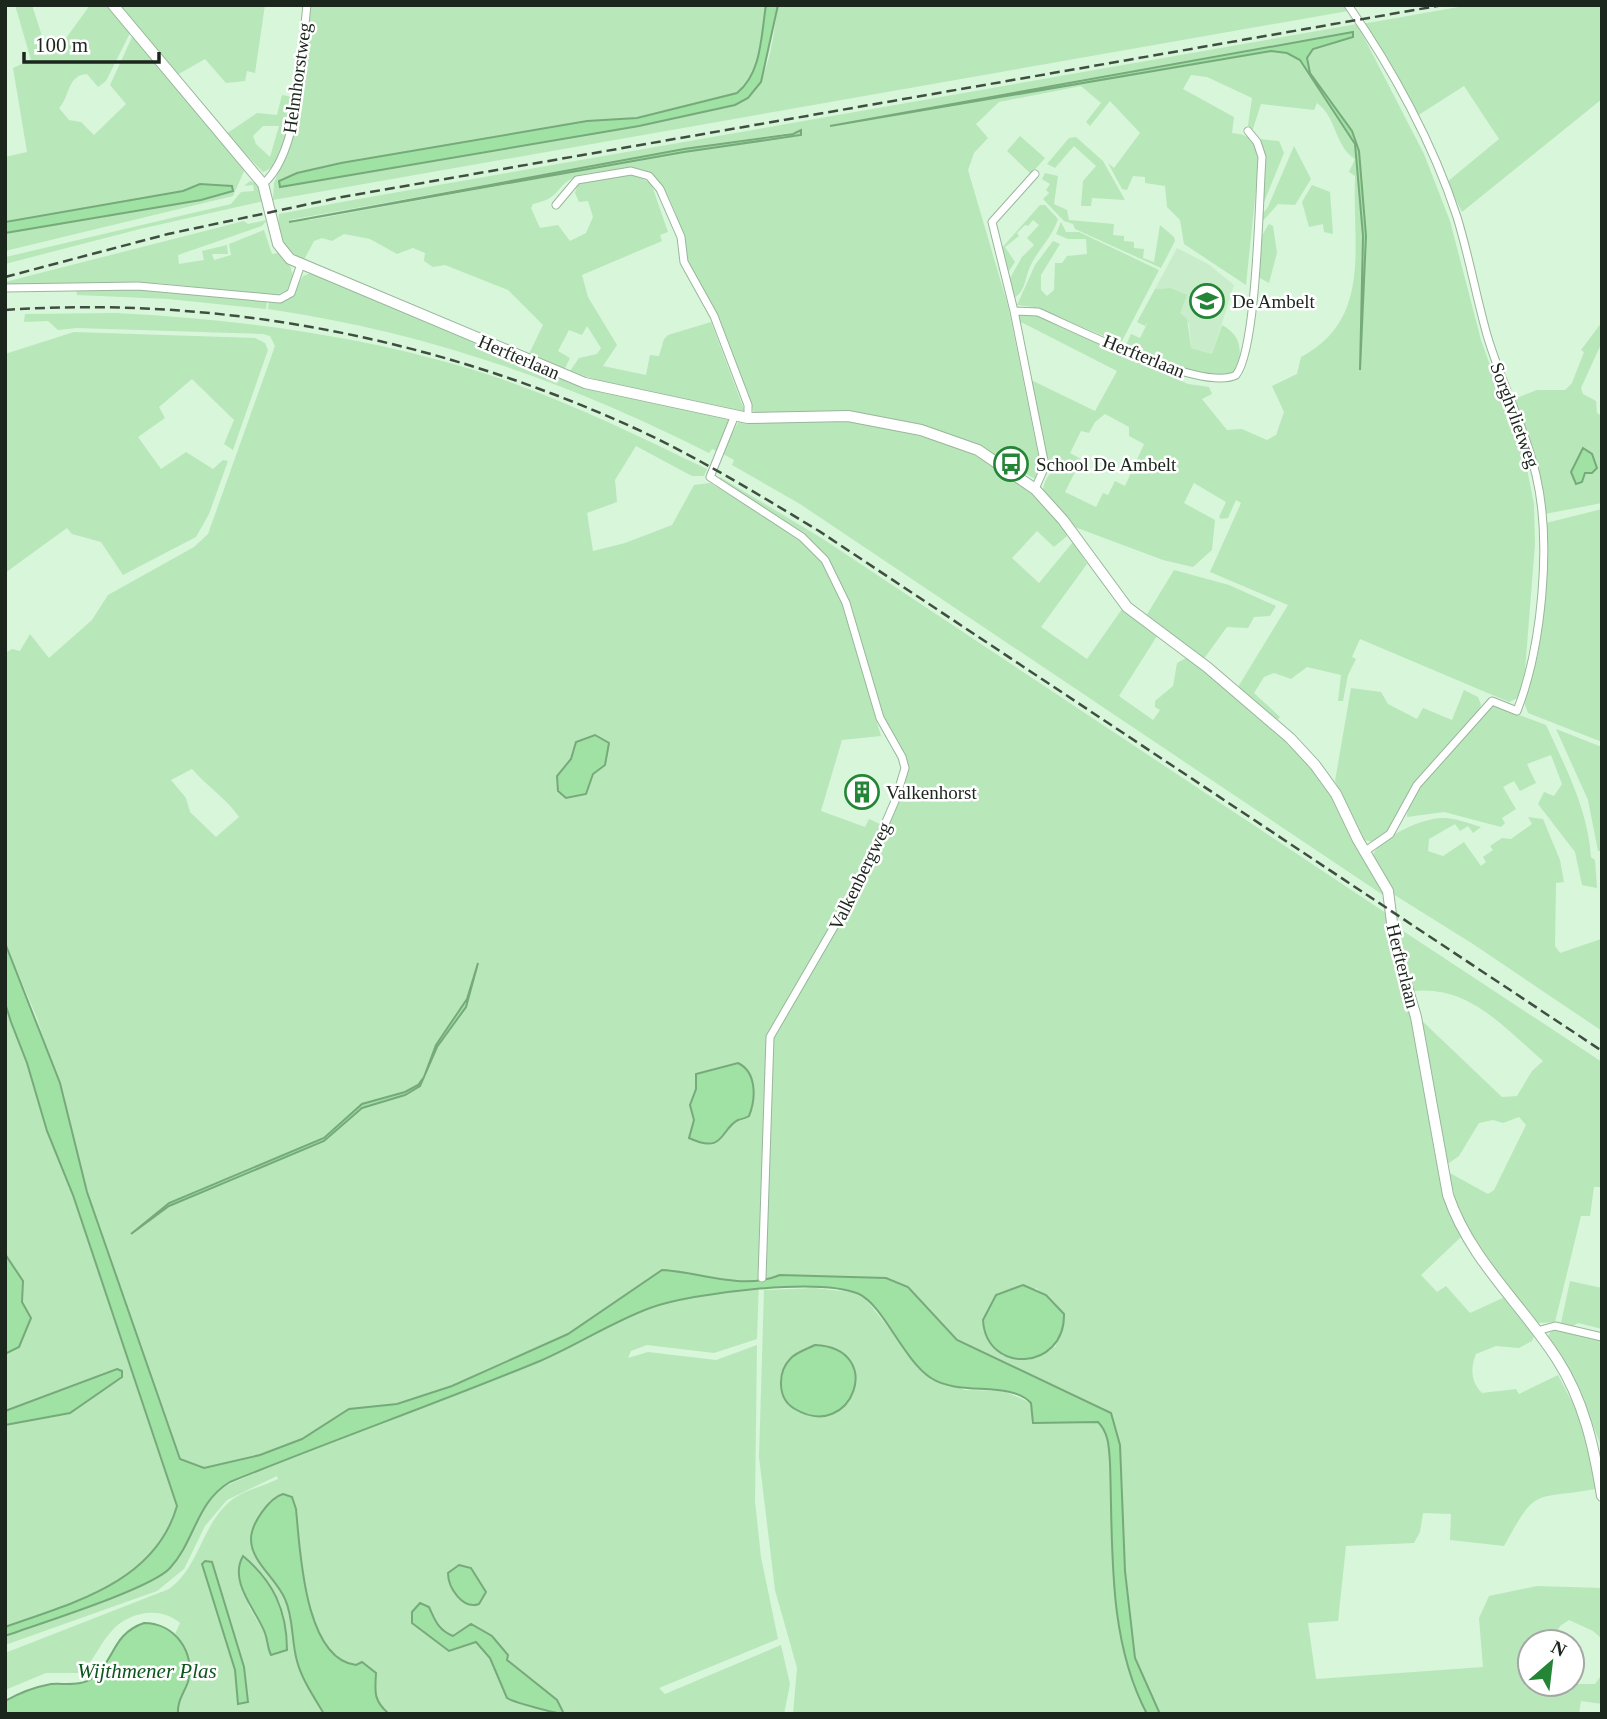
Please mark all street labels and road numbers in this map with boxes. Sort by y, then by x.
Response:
street label: Helmhorstweg [279,21,315,135]
street label: Herfterlaan [475,330,563,384]
street label: Herfterlaan [1100,330,1188,382]
street label: Sorghvlietweg [1486,359,1544,471]
street label: Valkenbergweg [825,818,895,934]
street label: Herfterlaan [1382,921,1424,1011]

